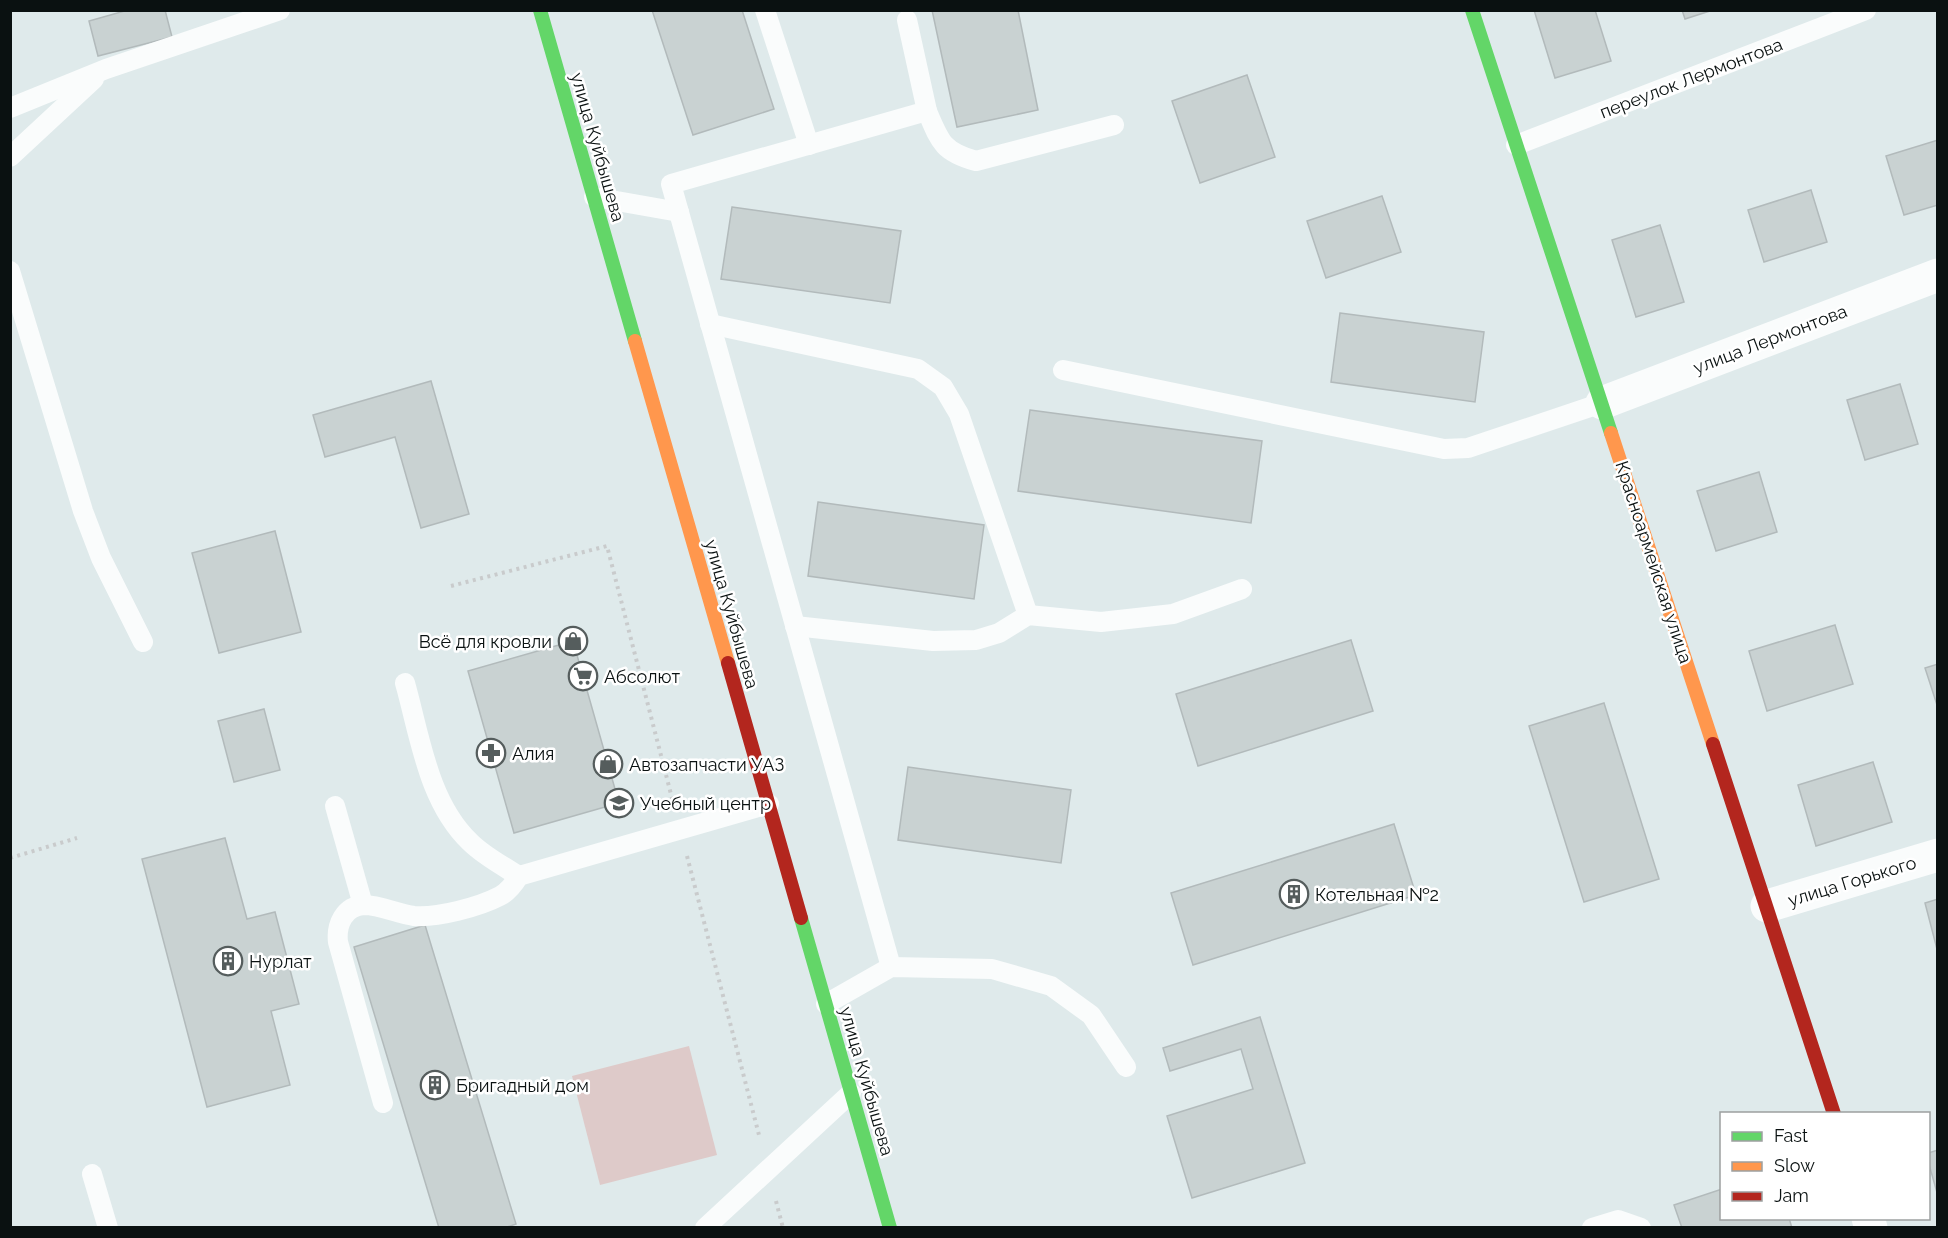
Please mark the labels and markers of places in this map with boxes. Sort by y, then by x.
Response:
shop icon: Всё для кровли [557,625,589,657]
place label: Всё для кровли [419,631,552,652]
supermarket icon: Абсолют [567,660,599,692]
place label: Абсолют [604,666,681,687]
pharmacy icon: Алия [475,737,507,769]
place label: Алия [512,743,554,764]
shop icon: Автозапчасти УАЗ [592,748,624,780]
place label: Автозапчасти УАЗ [629,754,784,775]
school or university icon: Учебный центр [603,787,635,819]
place label: Учебный центр [640,793,771,814]
building icon: Котельная №2 [1278,878,1310,910]
place label: Котельная №2 [1315,884,1439,905]
building icon: Нурлат [212,945,244,977]
place label: Нурлат [249,951,312,972]
building icon: Бригадный дом [419,1069,451,1101]
place label: Бригадный дом [456,1075,589,1096]

